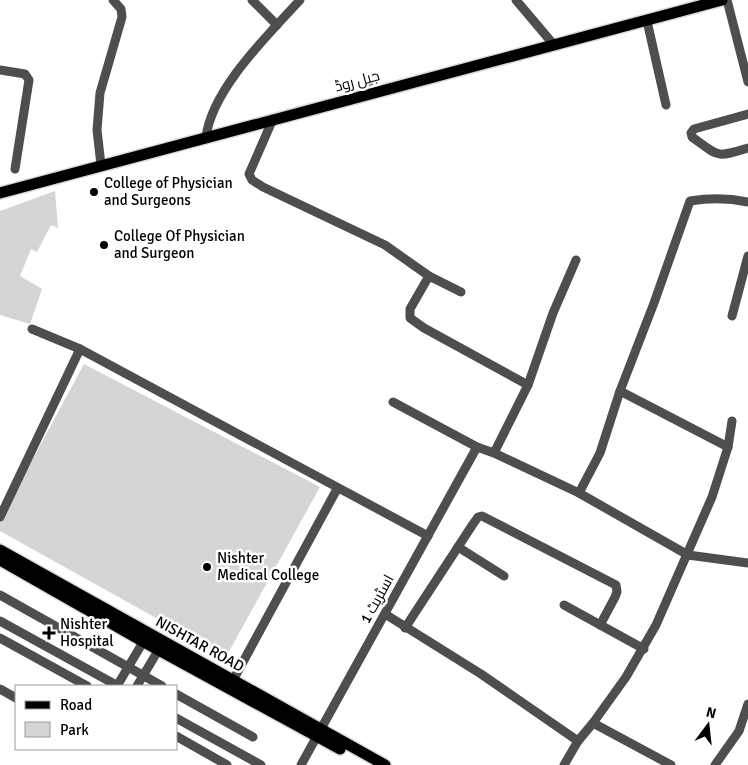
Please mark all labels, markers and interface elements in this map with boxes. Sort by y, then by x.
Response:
street label: جیل روڈ [333,66,382,97]
place label: College of Physician and Surgeons [104,174,233,209]
marker: College of Physician and Surgeons [88,186,100,198]
place label: College Of Physician and Surgeon [114,227,245,262]
marker: College Of Physician and Surgeon [98,239,110,251]
place label: Nishter Medical College [217,549,319,584]
marker: Nishter Medical College [201,561,213,573]
street label: اسٹریٹ 1 [356,571,398,627]
street label: NISHTAR ROAD [153,612,247,676]
place label: Nishter Hospital [60,615,114,650]
marker: Nishter Hospital [42,626,56,640]
legend [15,685,178,750]
text: Road [60,696,92,714]
north arrow [683,700,733,750]
text: N [704,703,718,722]
text: Park [60,721,89,739]

